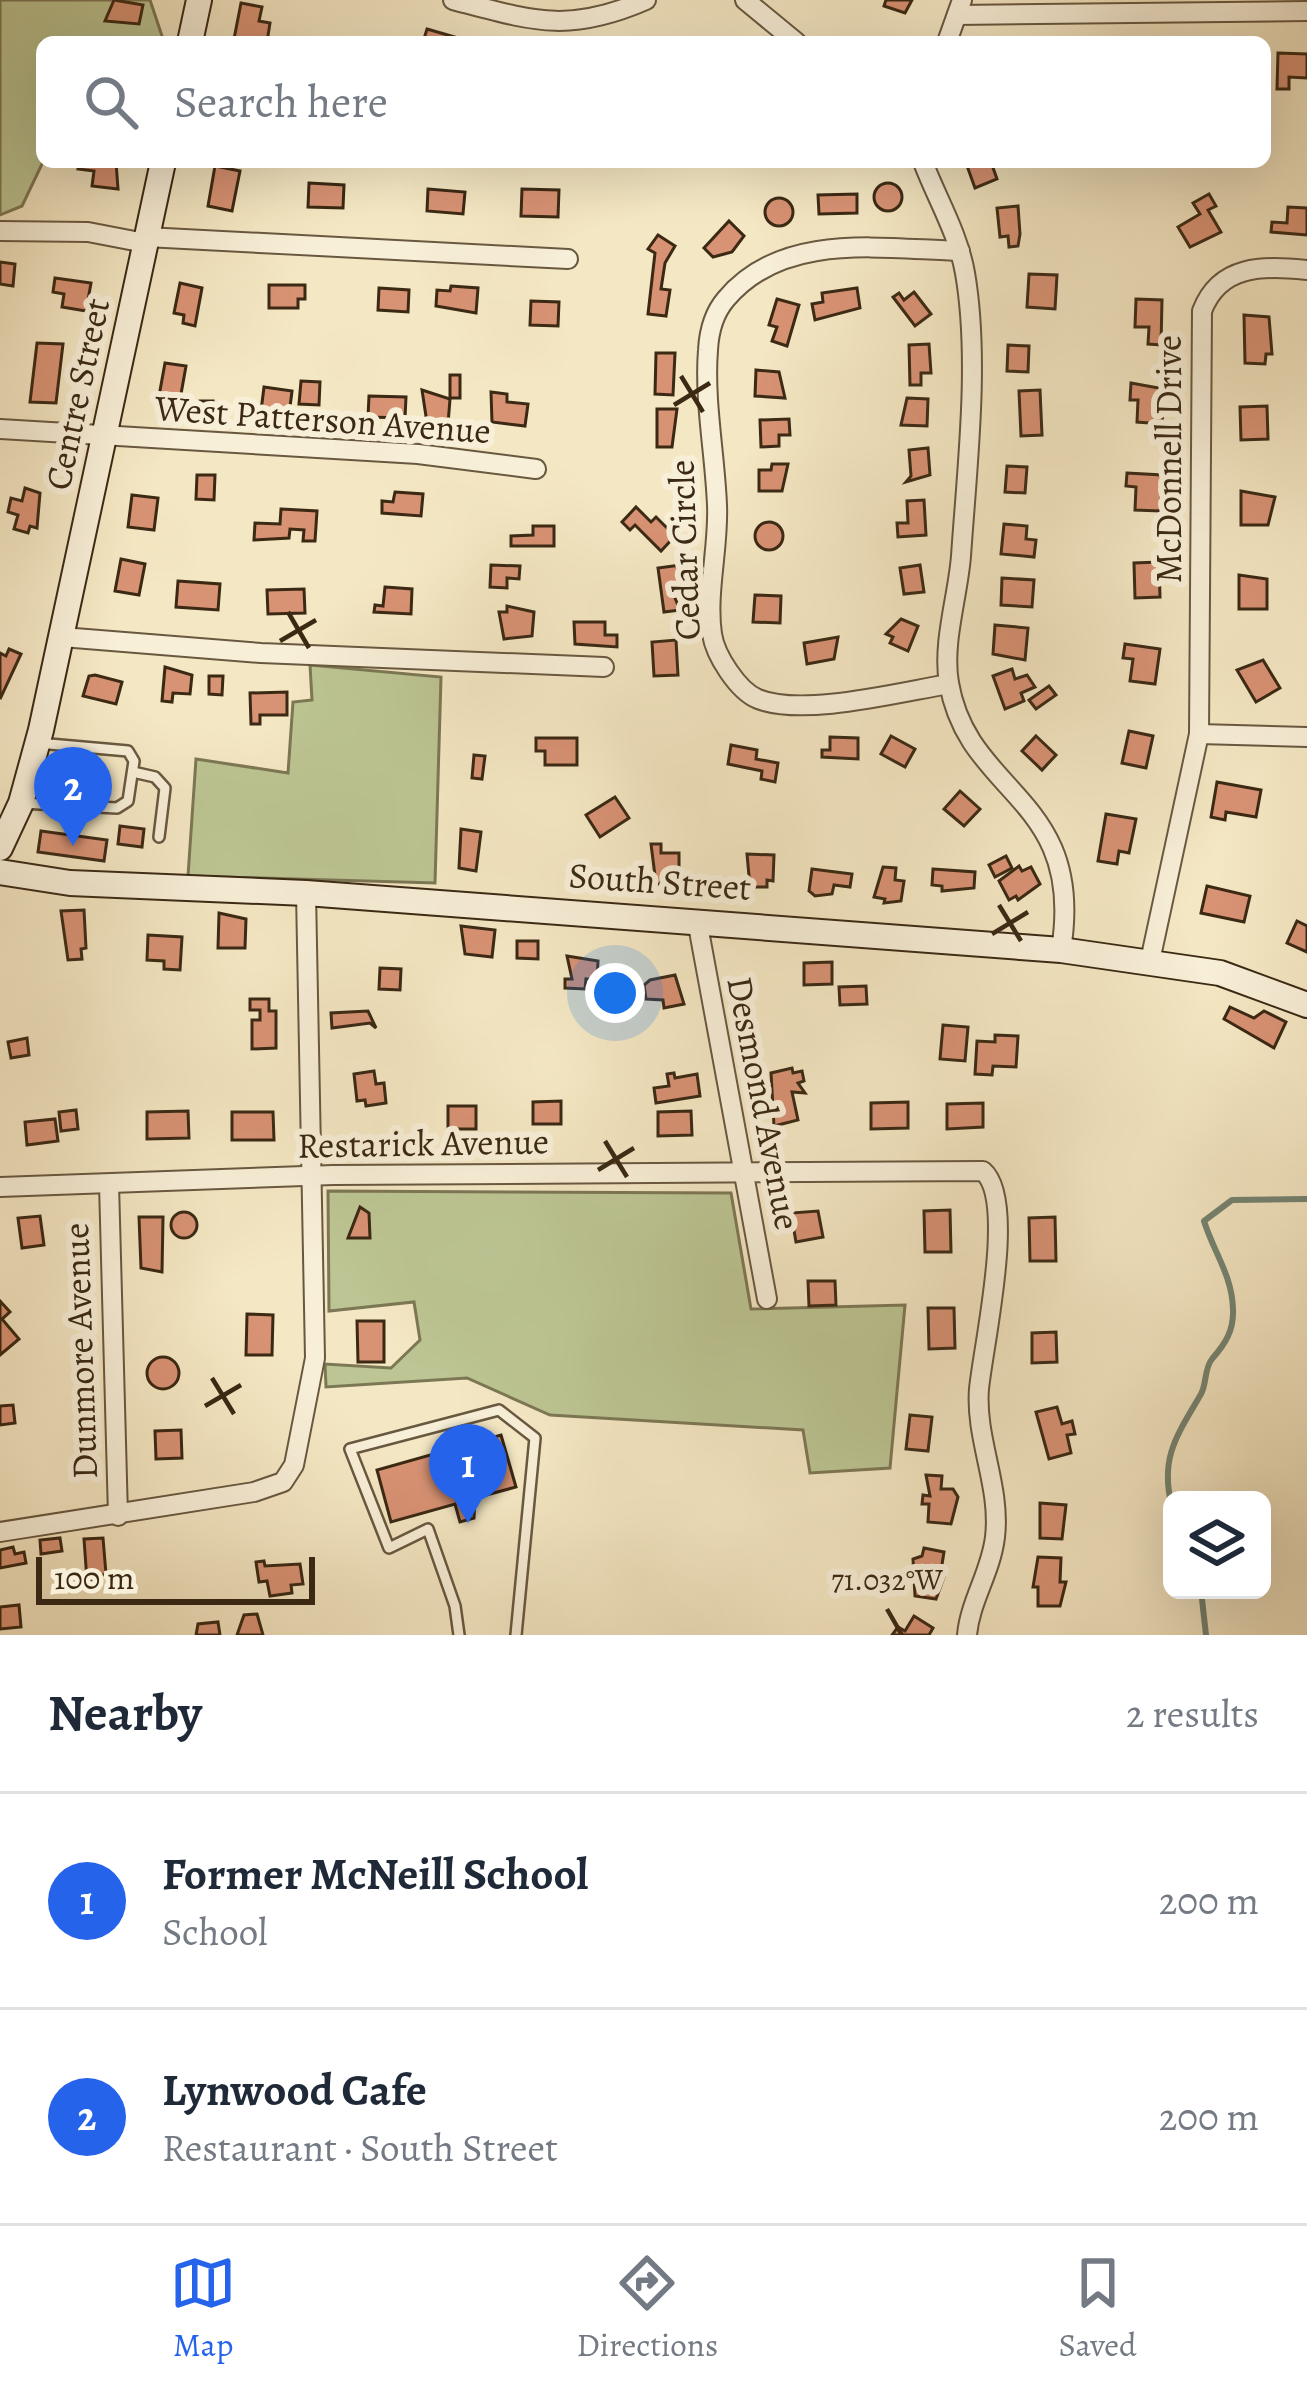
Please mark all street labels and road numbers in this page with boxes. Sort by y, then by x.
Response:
street label: Centre Street [33,294,121,494]
street label: McDonnell Drive [1144,335,1193,583]
street label: West Patterson Avenue [152,383,493,455]
street label: Cedar Circle [656,459,712,641]
street label: South Street [567,850,753,912]
street label: Desmond Avenue [715,972,813,1234]
street label: Restarick Avenue [297,1116,549,1170]
street label: Dunmore Avenue [51,1222,109,1480]

